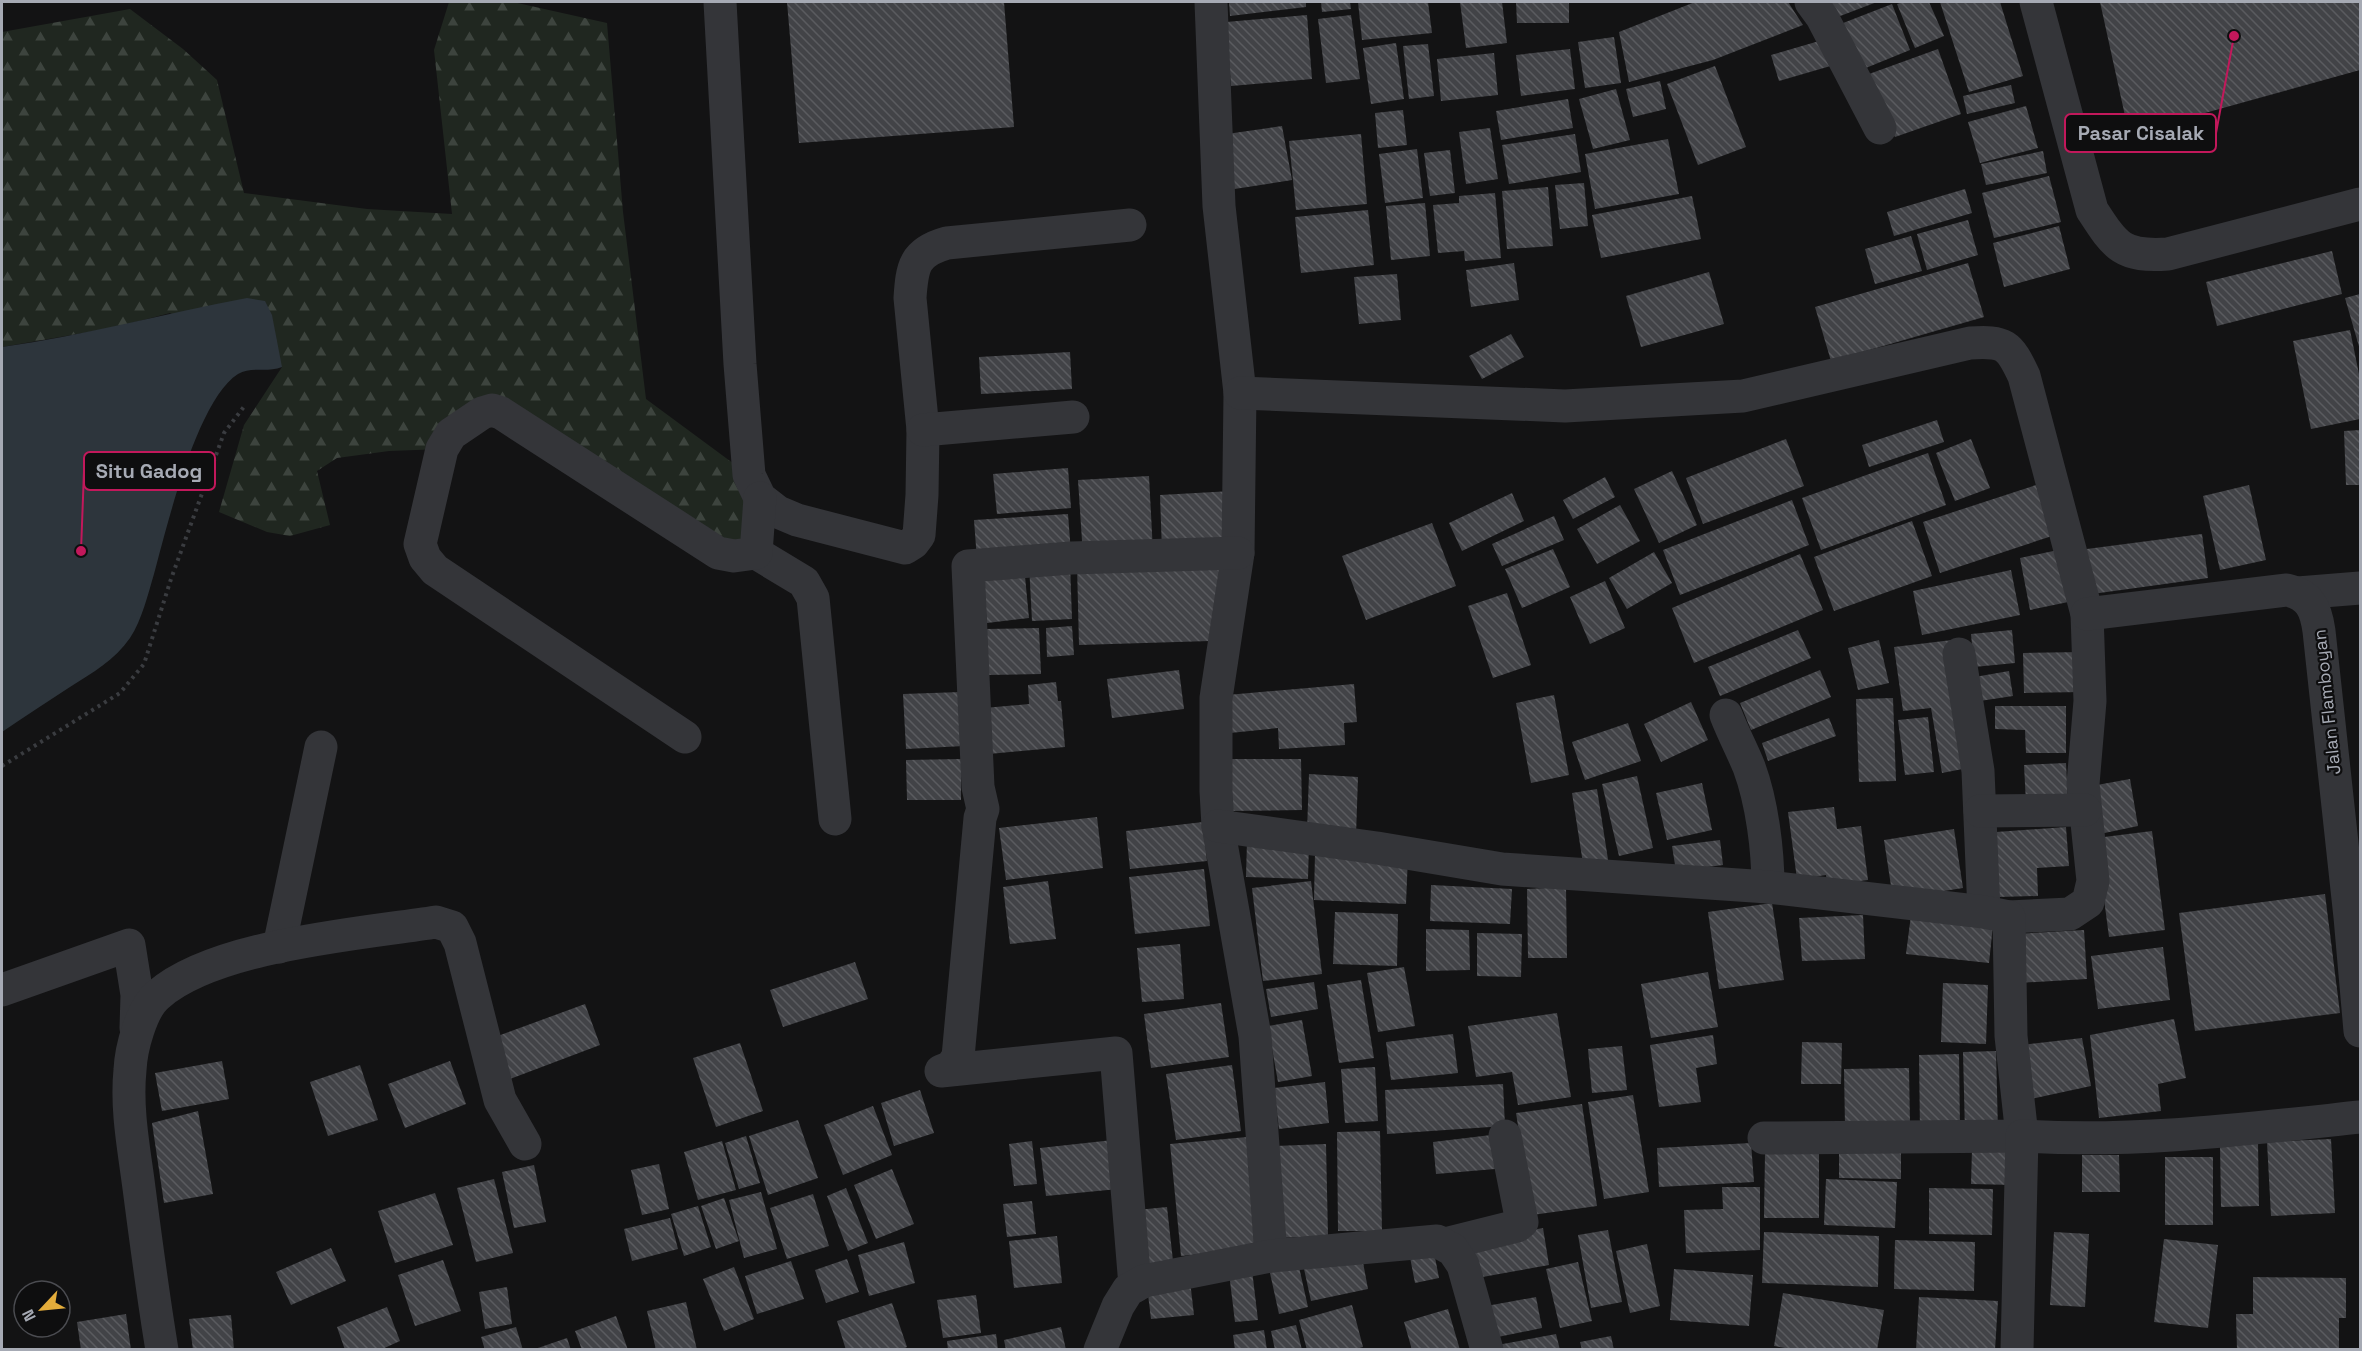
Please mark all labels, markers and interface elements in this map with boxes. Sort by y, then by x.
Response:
callout: Pasar Cisalak [2065,114,2216,152]
text: Pasar Cisalak [2078,120,2204,146]
callout: Situ Gadog [84,452,215,490]
text: Situ Gadog [96,458,202,484]
street label: Jalan Flamboyan [2307,628,2346,776]
north arrow [12,1279,72,1339]
text: N [17,1306,41,1325]

